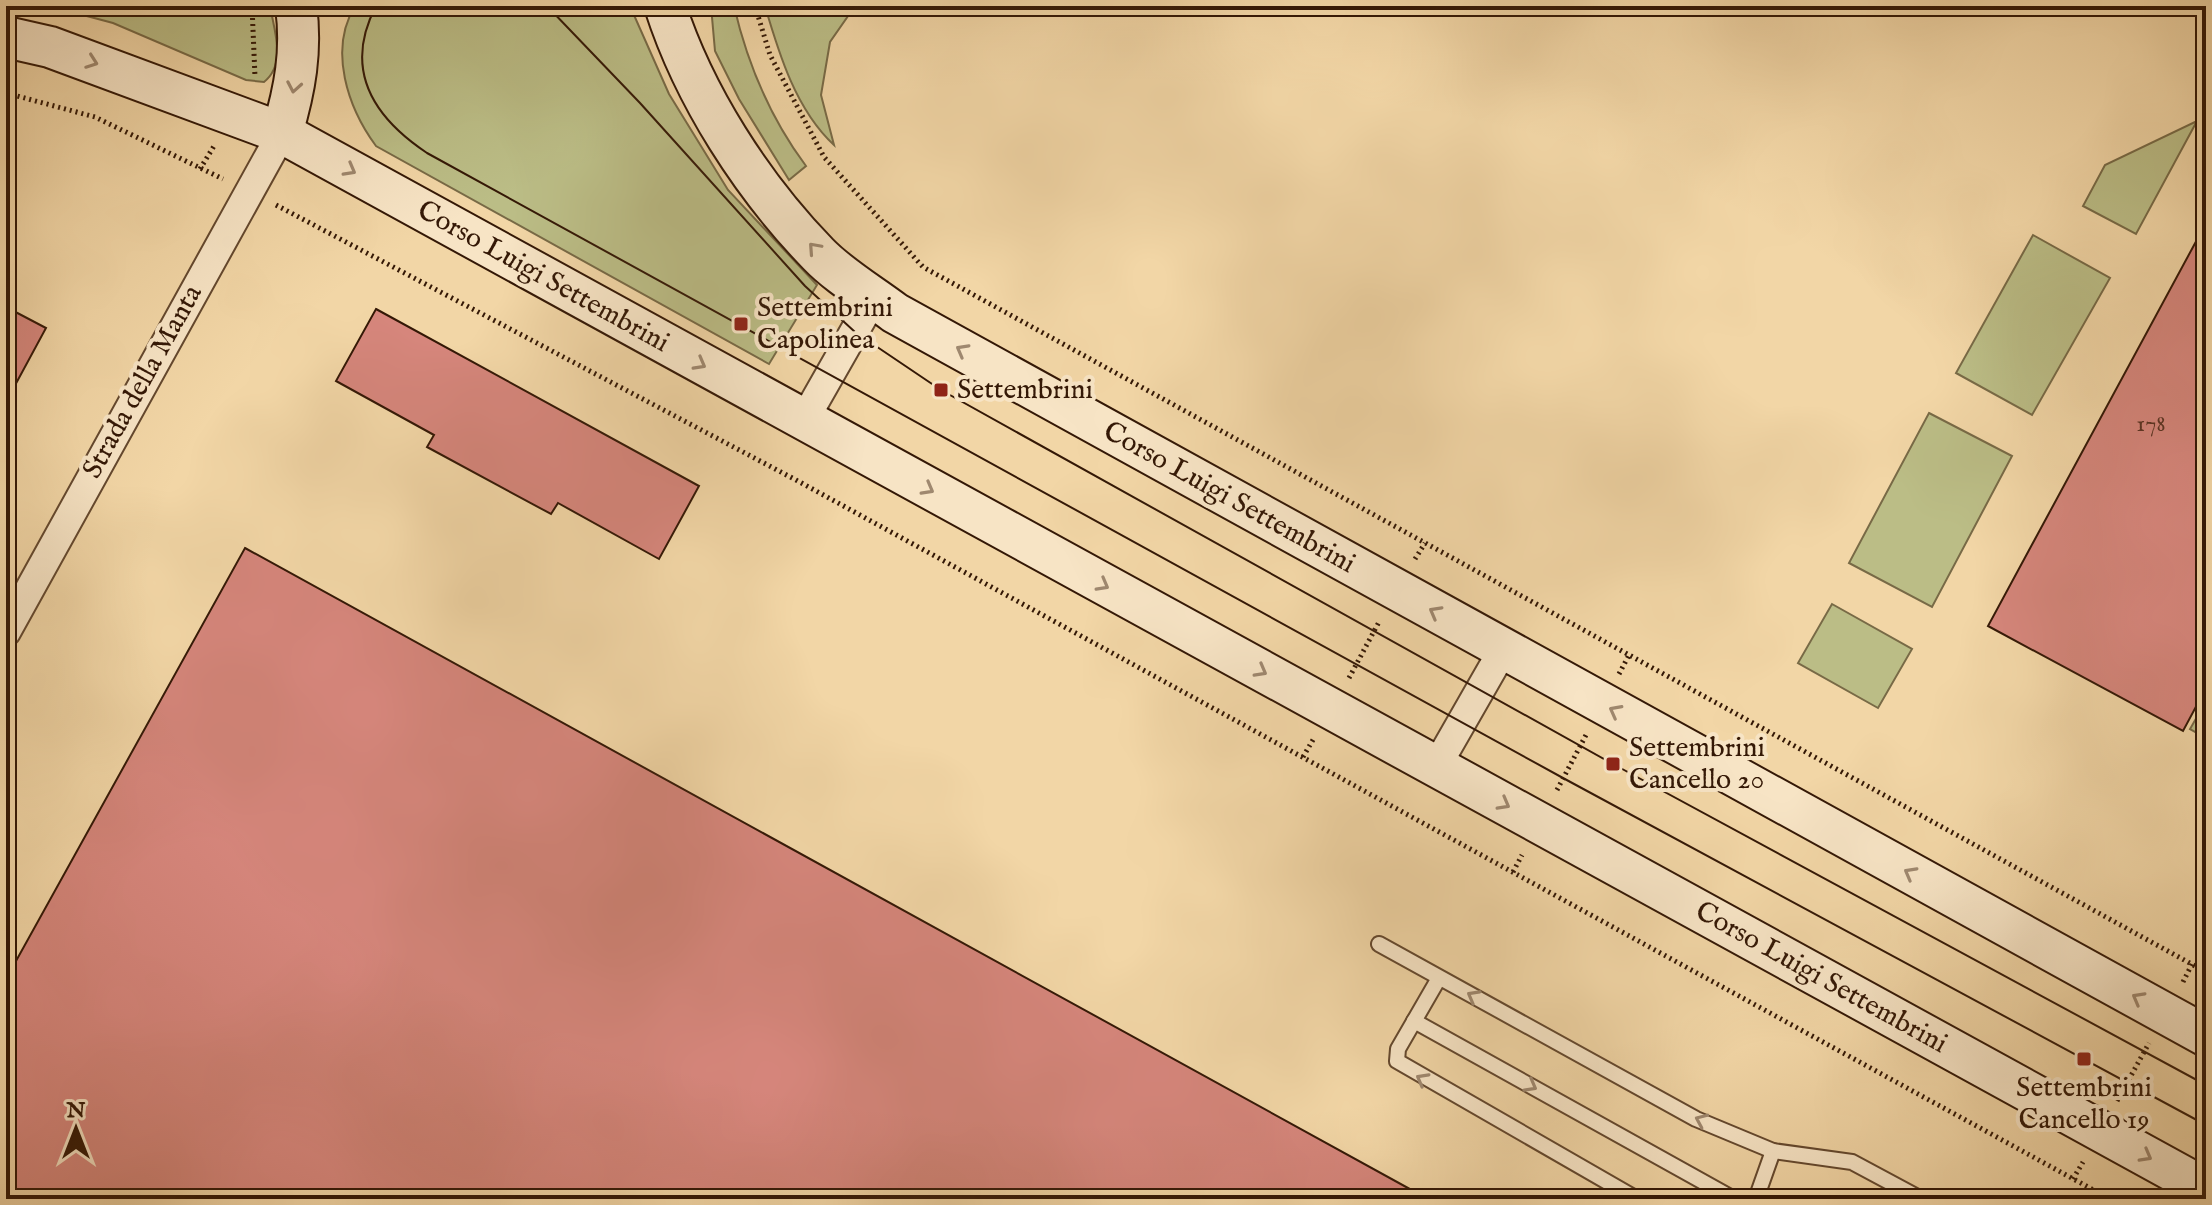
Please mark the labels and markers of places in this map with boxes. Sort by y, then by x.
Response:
place label: Settembrini Capolinea [757,291,893,358]
marker: Settembrini Capolinea [732,315,750,333]
place label: Settembrini [957,373,1093,408]
marker: Settembrini [932,381,950,399]
place label: Settembrini Cancello 20 [1629,731,1765,798]
marker: Settembrini Cancello 20 [1604,755,1622,773]
marker: Settembrini Cancello 19 [2075,1050,2093,1068]
place label: Settembrini Cancello 19 [2016,1071,2152,1138]

